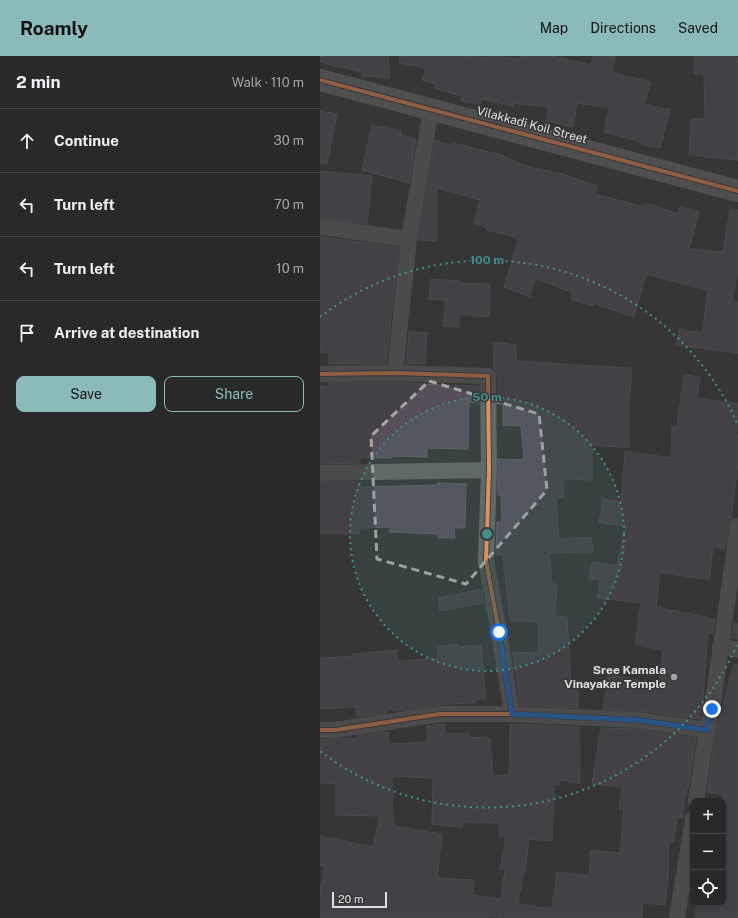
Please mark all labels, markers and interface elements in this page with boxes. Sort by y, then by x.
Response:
text: Roamly [20,17,88,39]
text: Map [540,20,568,36]
text: Directions [590,20,656,36]
text: Saved [678,20,718,36]
text: 2 min [16,72,61,92]
text: Walk · 110 m [232,75,304,90]
street label: Vilakkadi Koil Street [475,104,589,147]
icon: ahead [16,130,38,152]
text: Continue [54,132,119,149]
text: 30 m [274,133,304,148]
icon: left [16,194,38,216]
text: Turn left [54,196,115,213]
text: 70 m [274,197,304,212]
text: 100 m [470,253,504,267]
icon: left [16,258,38,280]
text: Turn left [54,260,115,277]
text: 10 m [276,261,304,276]
icon: arrive [16,322,38,344]
text: Arrive at destination [54,324,199,341]
button: Save [16,376,156,412]
button: Share [164,376,304,412]
text: 50 m [472,390,502,404]
centre of rings [480,527,494,541]
route start [490,623,508,641]
place label: Sree Kamala Vinayakar Temple [564,663,666,691]
marker: Sree Kamala Vinayakar Temple [669,672,679,682]
route end [703,700,721,718]
map controls [690,798,726,906]
button: + [690,798,726,834]
button: − [690,834,726,870]
button: locate [690,870,726,906]
scale bar [332,890,387,909]
text: 20 m [338,893,363,905]

